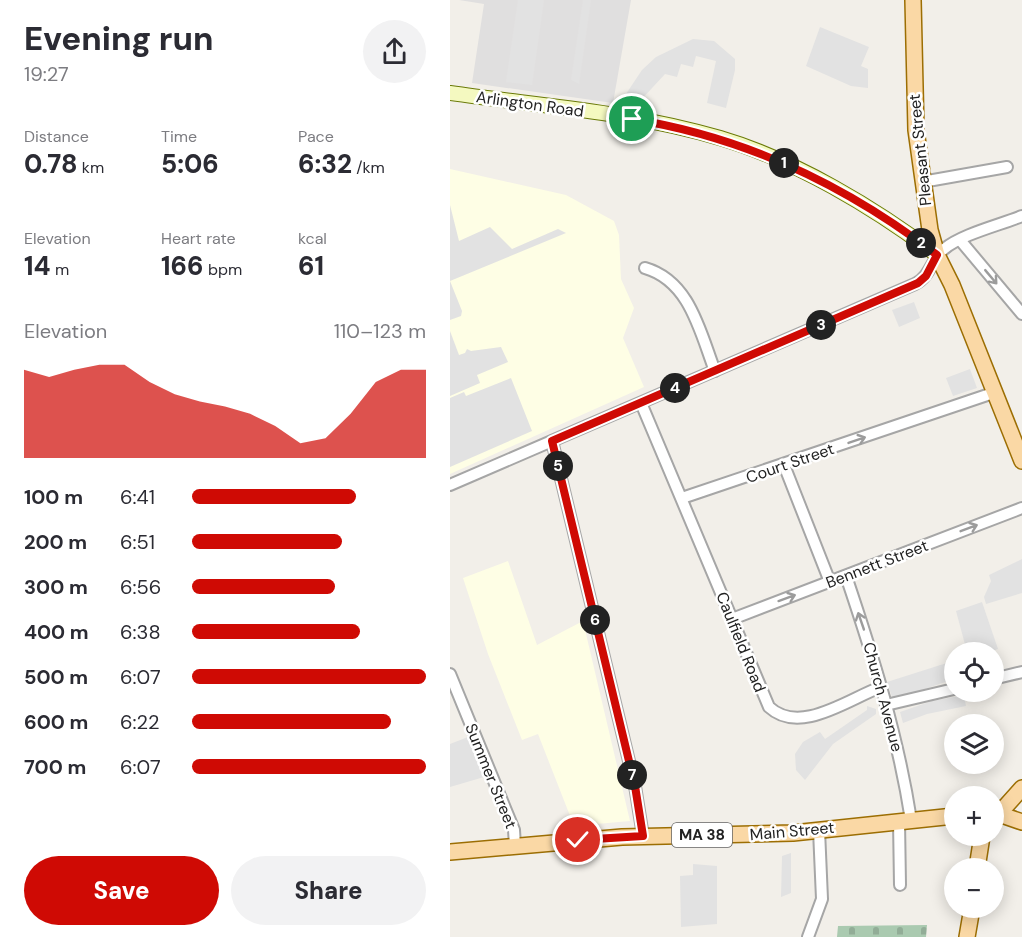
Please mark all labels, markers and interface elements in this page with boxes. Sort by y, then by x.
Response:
text: Evening run [24,17,213,60]
button: share [363,20,426,83]
text: 19:27 [24,61,69,87]
street label: Arlington Road [475,86,585,122]
pin [606,93,657,144]
street label: Pleasant Street [904,93,936,207]
icon: arrive [615,102,648,135]
text: Distance [24,126,89,147]
text: Time [161,126,197,147]
text: Pace [298,126,334,147]
text: 0.78 [24,147,78,181]
text: 5:06 [161,147,219,181]
text: 6:32 [298,147,352,181]
pin: 1 [769,148,799,178]
text: 1 [781,152,787,173]
text: km [78,157,104,178]
text: /km [352,157,385,178]
text: Elevation [24,228,91,249]
text: Heart rate [161,228,236,249]
text: kcal [298,228,327,249]
pin: 2 [906,228,936,258]
text: 2 [916,232,926,253]
text: 14 [24,249,51,283]
text: 166 [161,249,204,283]
text: 61 [298,249,324,283]
text: m [51,259,69,280]
text: bpm [204,259,242,280]
one-way arrow [984,269,998,284]
pin: 3 [806,310,836,340]
text: 3 [816,314,826,335]
text: Elevation [24,318,107,344]
text: 110–123 m [334,318,426,344]
pin: 4 [660,373,690,403]
text: 4 [670,377,680,398]
one-way arrow [847,434,866,445]
street label: Court Street [743,438,837,488]
pin: 5 [543,451,573,481]
text: 5 [553,455,563,476]
text: 100 m [24,484,83,510]
text: 6:41 [120,484,155,510]
one-way arrow [959,522,978,533]
text: 200 m [24,529,87,555]
text: 6:51 [120,529,155,555]
street label: Bennett Street [823,535,931,593]
text: 300 m [24,574,88,600]
text: 6:56 [120,574,161,600]
street label: Caulfield Road [711,589,771,695]
one-way arrow [777,592,796,603]
pin: 6 [580,605,610,635]
text: 6 [590,609,600,630]
one-way arrow [855,612,866,631]
text: 400 m [24,619,89,645]
text: 6:38 [120,619,161,645]
street label: Church Avenue [858,640,908,754]
map controls [944,642,1004,918]
button: locate [944,642,1004,702]
text: 500 m [24,664,88,690]
text: 6:07 [120,664,161,690]
text: 600 m [24,709,88,735]
text: 6:22 [120,709,160,735]
button: layers [944,714,1004,774]
street label: Summer Street [460,720,522,832]
text: 700 m [24,754,86,780]
text: 6:07 [120,754,161,780]
pin: 7 [617,760,647,790]
text: 7 [628,764,636,785]
button: + [944,786,1004,846]
pin [552,814,603,865]
street label: Main Street [749,817,835,845]
icon: check [561,823,594,856]
road number: MA 38 [672,823,732,847]
button: Save [24,856,219,925]
button: Share [231,856,426,925]
button: − [944,858,1004,918]

